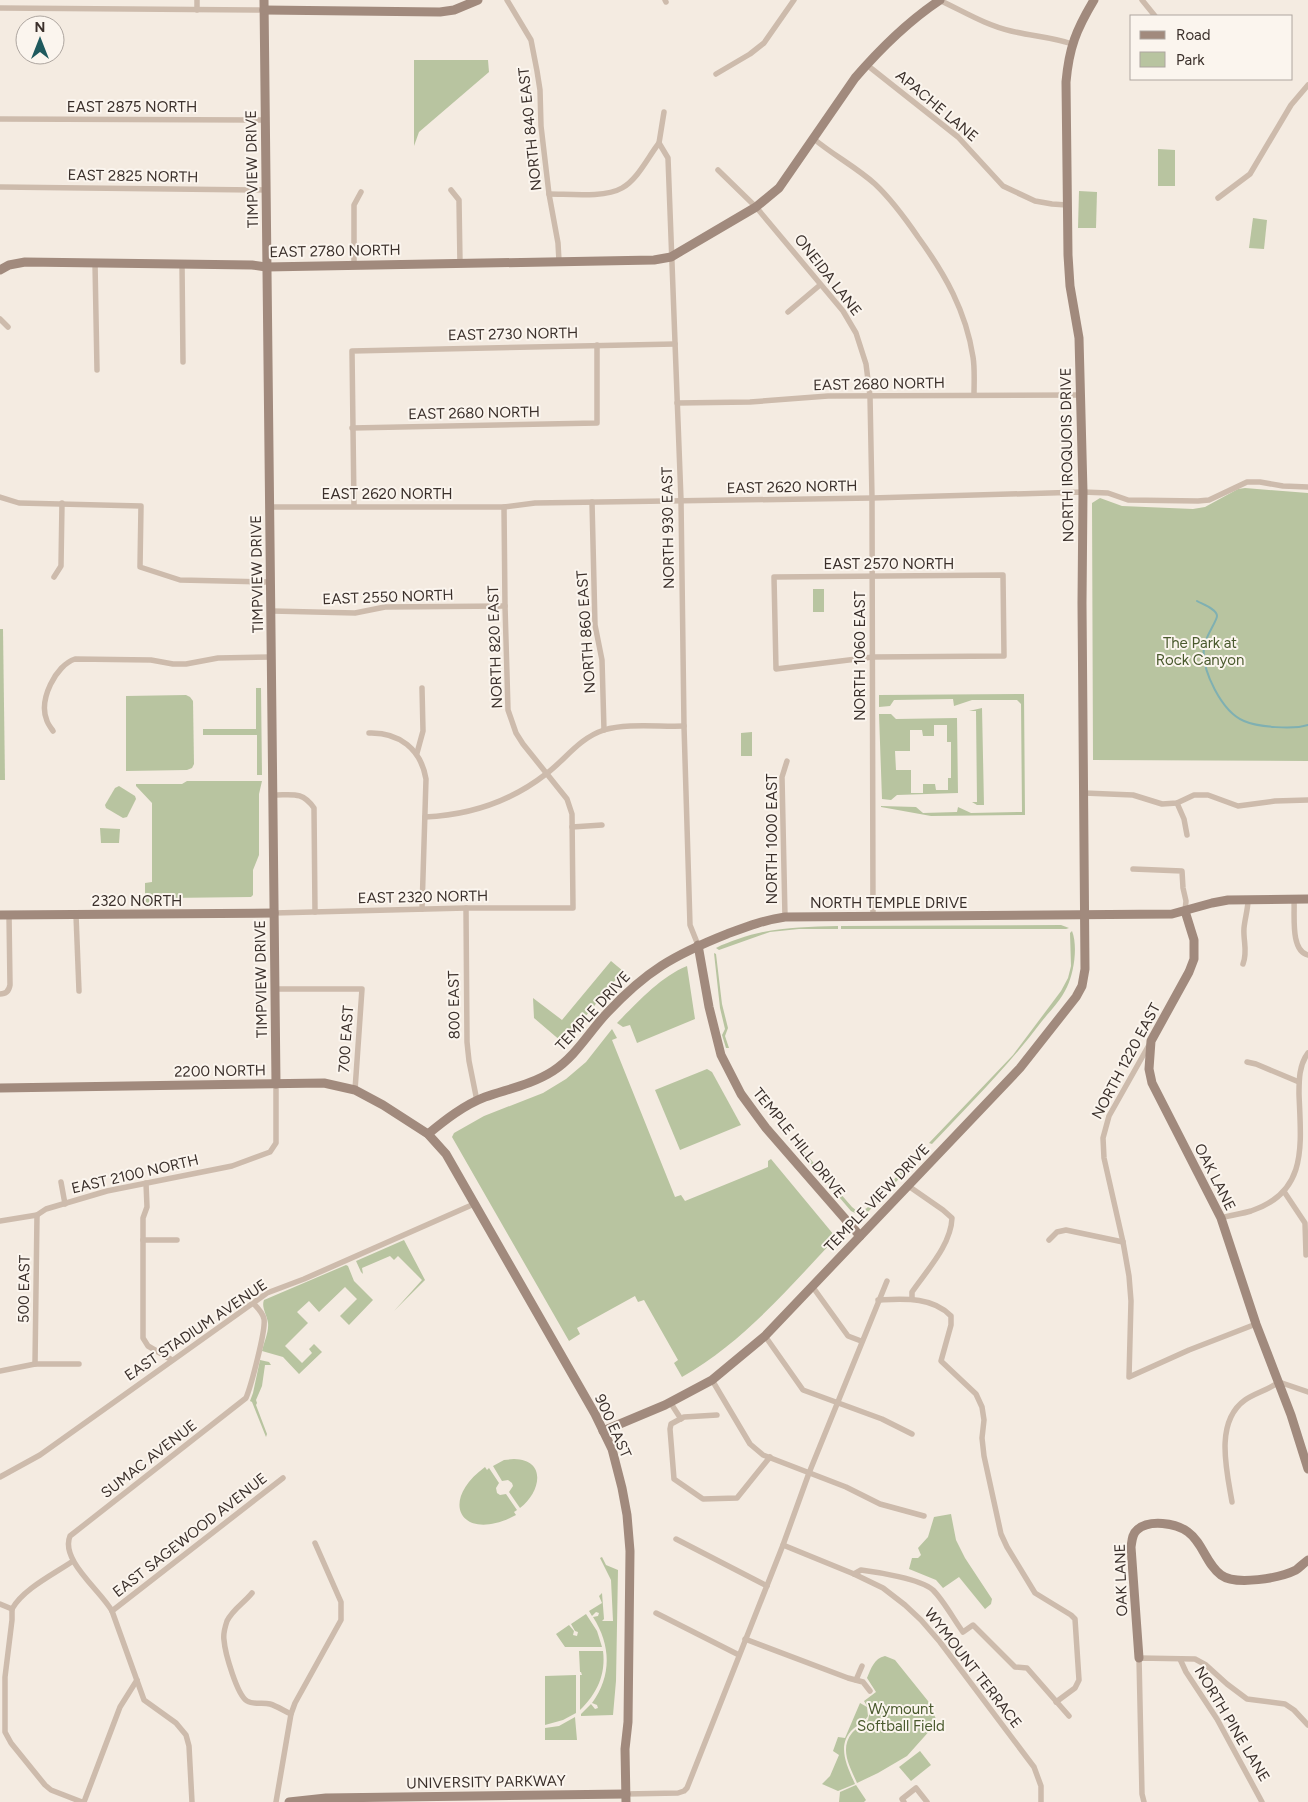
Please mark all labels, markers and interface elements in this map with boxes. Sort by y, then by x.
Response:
north arrow [15,15,65,65]
legend [1130,15,1293,80]
text: N [35,19,45,36]
text: Road [1176,26,1211,44]
text: Park [1176,51,1205,69]
street label: NORTH 840 EAST [514,66,545,192]
street label: APACHE LANE [892,66,982,146]
street label: EAST 2875 NORTH [67,98,197,116]
street label: TIMPVIEW DRIVE [242,110,262,228]
street label: EAST 2825 NORTH [68,166,198,186]
street label: ONEIDA LANE [790,231,866,319]
street label: EAST 2780 NORTH [269,241,401,261]
street label: EAST 2730 NORTH [448,324,578,344]
street label: NORTH IROQUOIS DRIVE [1056,367,1078,543]
street label: EAST 2680 NORTH [813,374,945,394]
street label: EAST 2680 NORTH [408,403,540,423]
street label: NORTH 930 EAST [658,466,678,589]
street label: EAST 2620 NORTH [726,477,858,497]
street label: EAST 2620 NORTH [322,485,452,503]
street label: TIMPVIEW DRIVE [247,515,267,633]
street label: EAST 2570 NORTH [824,555,954,573]
street label: NORTH 860 EAST [573,569,599,694]
street label: NORTH 820 EAST [484,584,506,709]
street label: EAST 2550 NORTH [322,586,454,608]
street label: NORTH 1060 EAST [851,590,869,721]
park label: The Park at Rock Canyon [1156,634,1244,669]
street label: NORTH 1000 EAST [763,773,781,905]
street label: EAST 2320 NORTH [358,887,488,907]
street label: 2320 NORTH [92,892,182,910]
street label: NORTH TEMPLE DRIVE [810,894,968,912]
street label: TIMPVIEW DRIVE [251,920,271,1038]
street label: TEMPLE DRIVE [552,968,634,1054]
street label: 800 EAST [444,970,464,1039]
street label: NORTH 1220 EAST [1088,999,1164,1122]
street label: 700 EAST [335,1004,357,1073]
street label: 2200 NORTH [174,1061,266,1081]
street label: TEMPLE HILL DRIVE [749,1084,849,1202]
street label: TEMPLE VIEW DRIVE [821,1140,933,1256]
street label: OAK LANE [1190,1140,1240,1214]
street label: EAST 2100 NORTH [70,1151,200,1197]
street label: 500 EAST [14,1254,34,1323]
street label: EAST STADIUM AVENUE [121,1276,271,1384]
street label: 900 EAST [591,1391,635,1461]
street label: SUMAC AVENUE [97,1416,201,1502]
street label: EAST SAGEWOOD AVENUE [109,1469,271,1601]
street label: OAK LANE [1111,1543,1131,1617]
street label: WYMOUNT TERRACE [921,1604,1025,1732]
street label: NORTH PINE LANE [1190,1663,1274,1785]
park label: Wymount Softball Field [857,1700,945,1735]
street label: UNIVERSITY PARKWAY [406,1772,566,1792]

